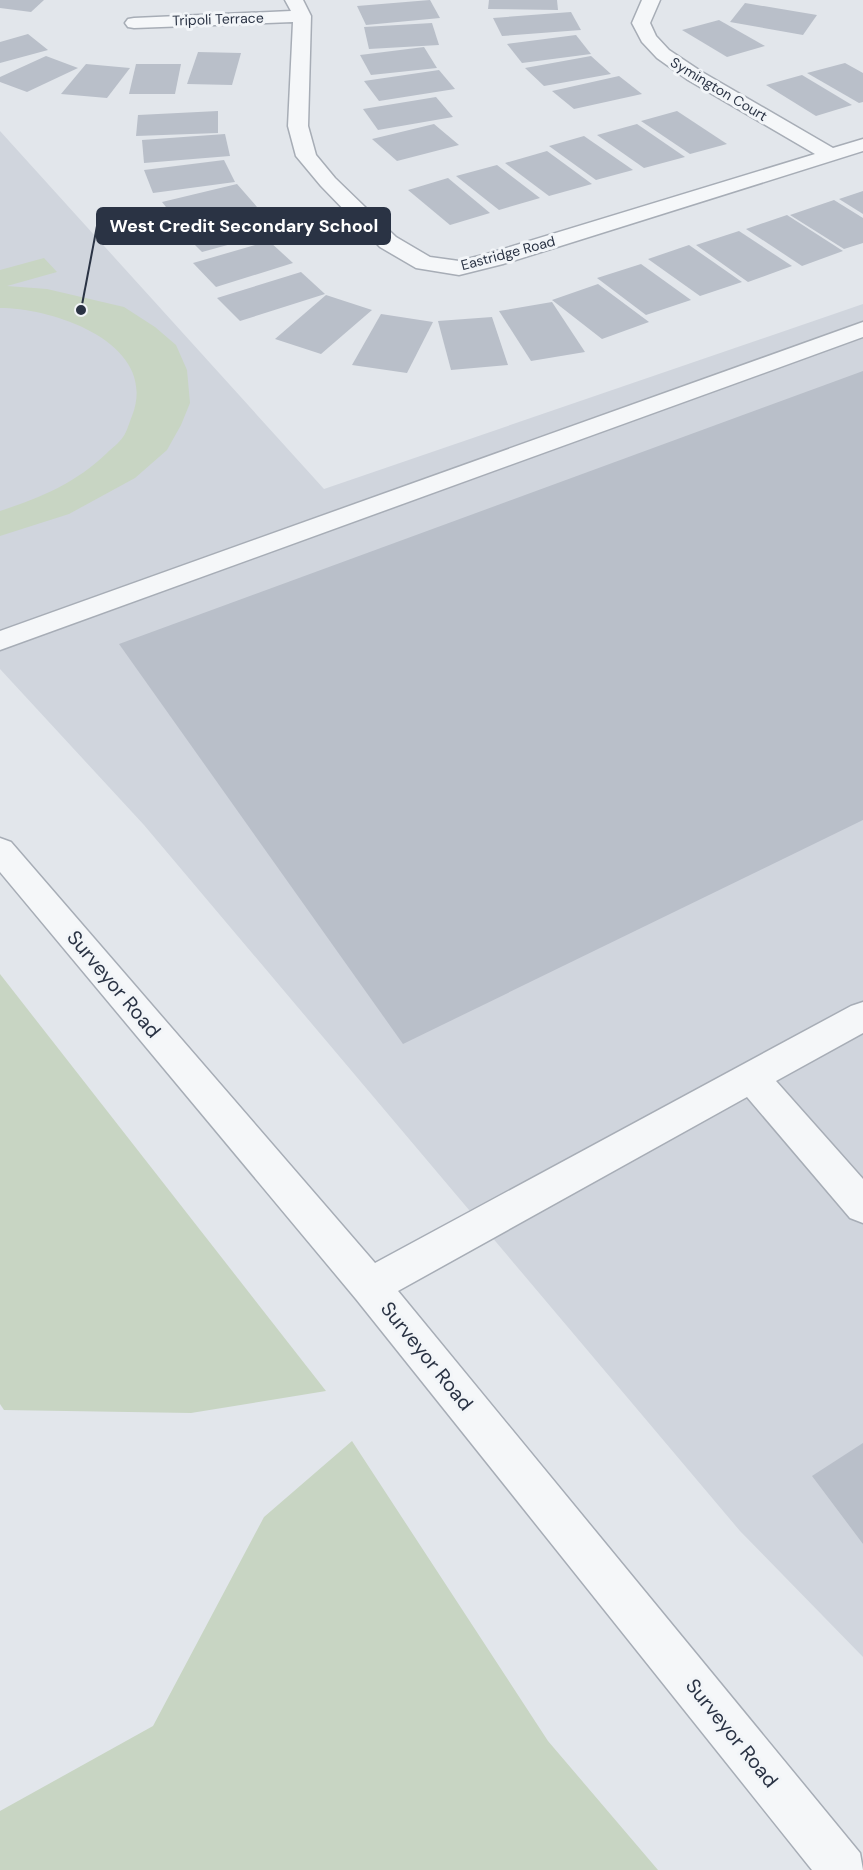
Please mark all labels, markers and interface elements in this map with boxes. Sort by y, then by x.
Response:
street label: Tripoli Terrace [172,8,264,30]
street label: Symington Court [667,53,771,125]
callout: West Credit Secondary School [97,208,390,244]
text: West Credit Secondary School [110,214,378,238]
street label: Eastridge Road [459,232,557,274]
street label: Surveyor Road [61,925,167,1043]
street label: Surveyor Road [375,1296,479,1416]
street label: Surveyor Road [680,1673,784,1793]

